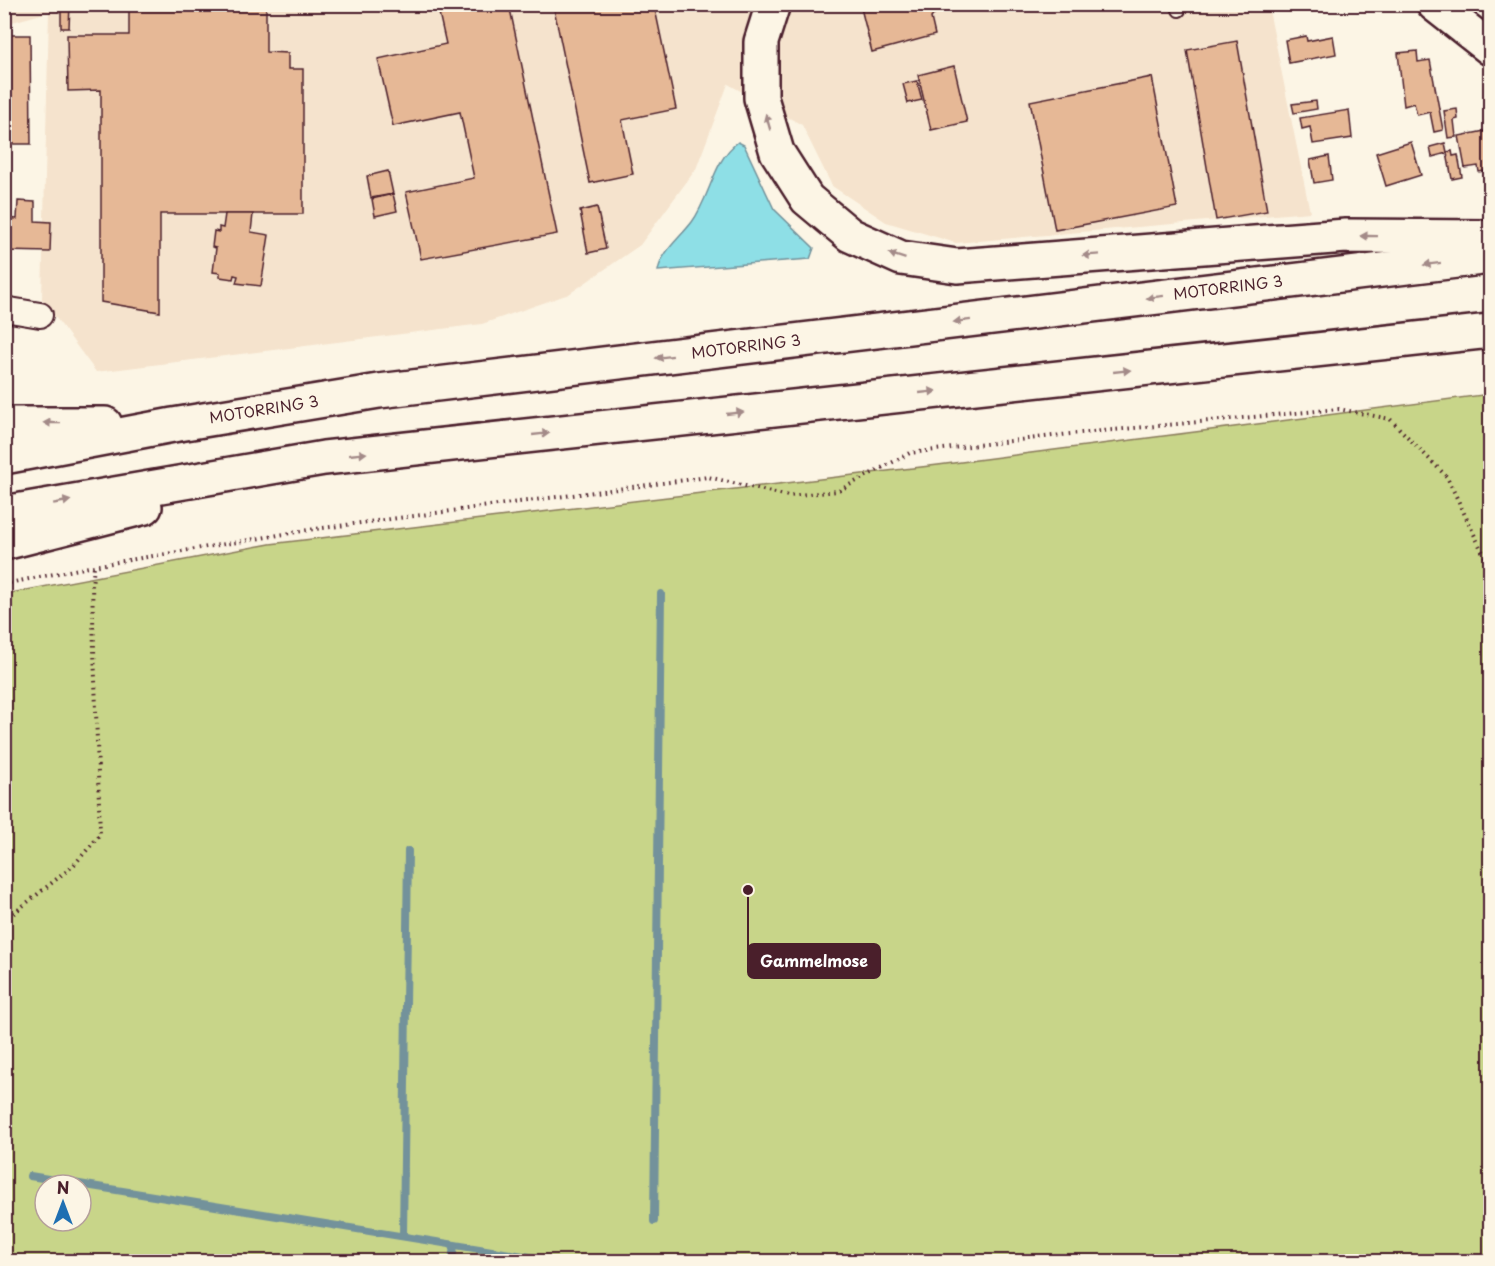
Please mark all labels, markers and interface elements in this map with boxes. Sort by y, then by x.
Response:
one-way arrow [763,113,772,131]
one-way arrow [1360,231,1379,241]
one-way arrow [888,250,906,260]
one-way arrow [1081,251,1100,260]
one-way arrow [1423,259,1442,268]
street label: MOTORRING 3 [1172,268,1284,305]
one-way arrow [1146,292,1165,302]
one-way arrow [952,316,971,325]
street label: MOTORRING 3 [690,327,802,364]
one-way arrow [654,352,673,361]
one-way arrow [1113,366,1132,376]
one-way arrow [919,387,938,397]
street label: MOTORRING 3 [208,389,320,429]
one-way arrow [725,408,744,418]
one-way arrow [42,418,61,428]
one-way arrow [531,429,550,439]
one-way arrow [349,449,368,459]
one-way arrow [53,497,72,506]
callout: Gammelmose [748,944,880,978]
text: Gammelmose [760,948,868,972]
north arrow [33,1173,93,1233]
text: N [57,1175,69,1199]

